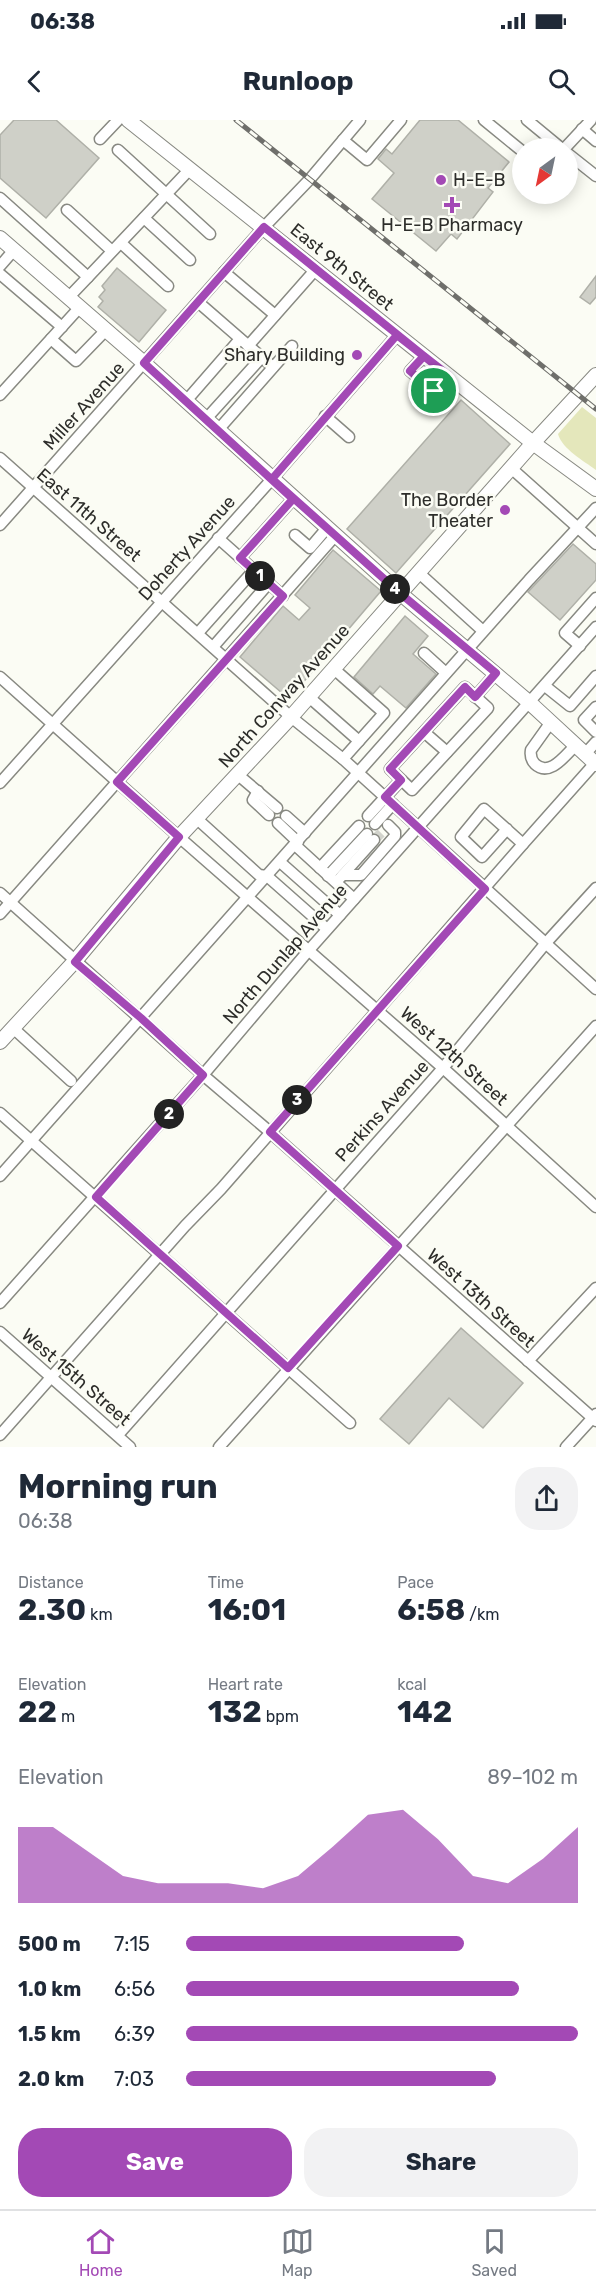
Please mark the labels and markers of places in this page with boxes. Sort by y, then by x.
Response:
place label: H-E-B [453,169,506,191]
marker: H-E-B [434,173,448,187]
marker: H-E-B Pharmacy [445,198,459,212]
place label: H-E-B Pharmacy [381,214,523,236]
place label: Shary Building [224,344,345,366]
marker: Shary Building [350,348,364,362]
pin [408,365,459,416]
place label: The Border Theater [401,489,493,532]
marker: The Border Theater [498,503,512,517]
pin: 1 [245,561,275,591]
pin: 4 [380,574,410,604]
pin: 3 [282,1085,312,1115]
pin: 2 [154,1099,184,1129]

